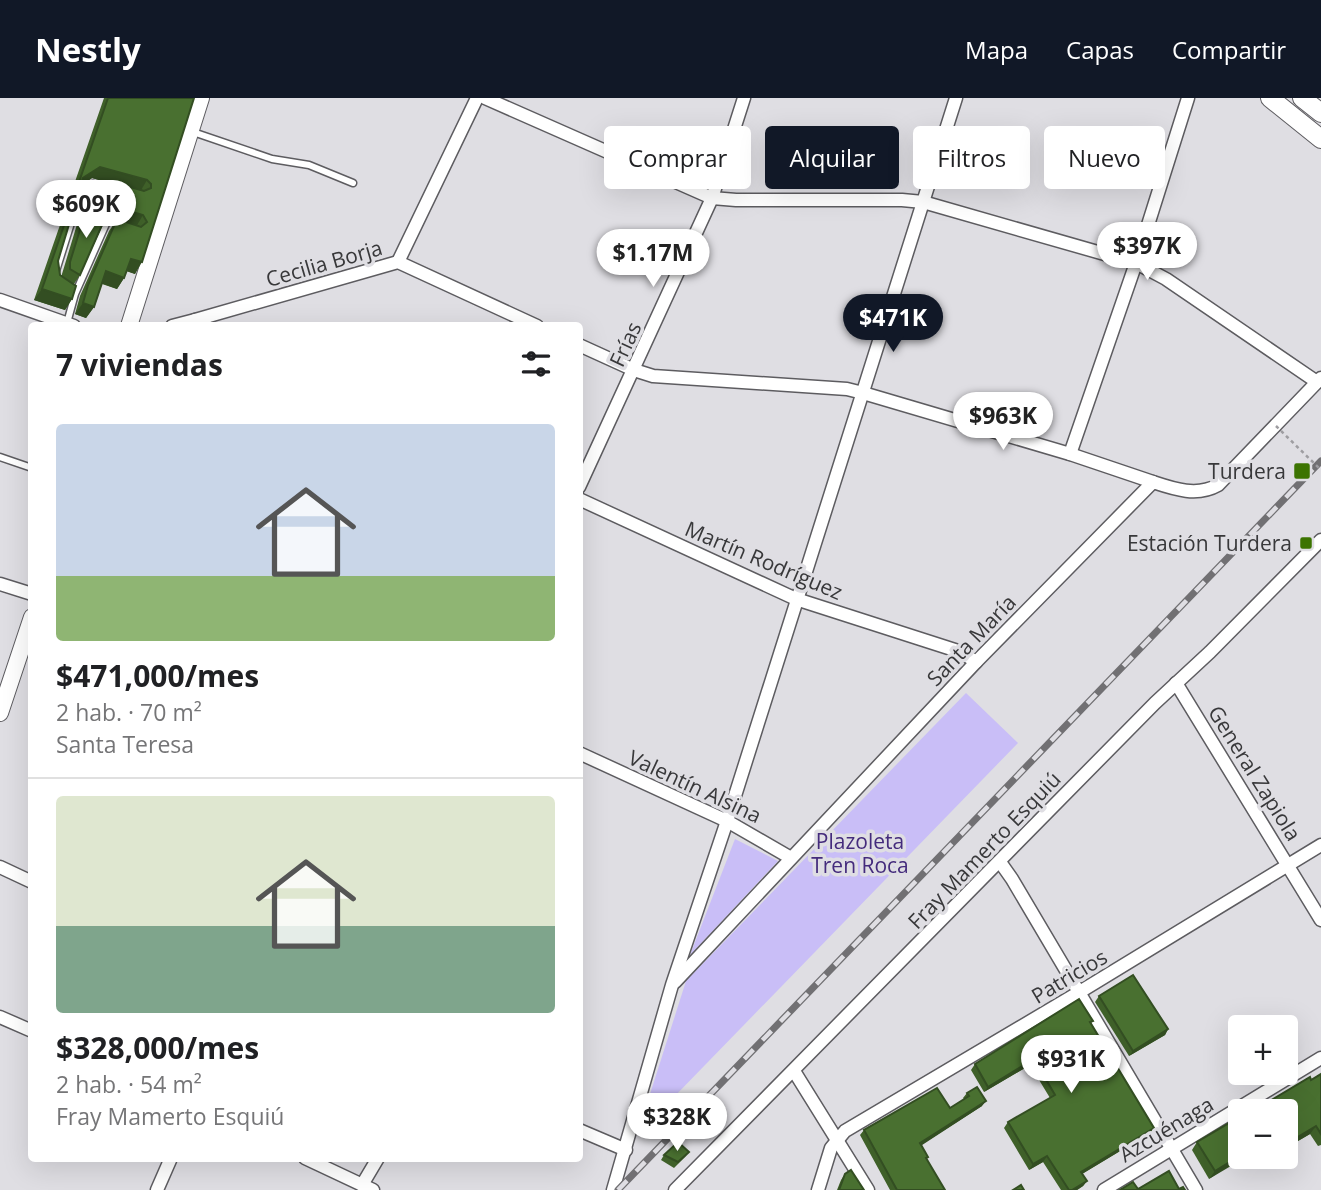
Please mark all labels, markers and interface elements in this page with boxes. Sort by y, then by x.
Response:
text: Nestly [35,27,141,72]
text: Mapa [965,33,1028,66]
text: Capas [1066,33,1134,66]
text: Compartir [1172,33,1286,66]
chip: Comprar [604,126,751,189]
chip: Alquilar [765,126,899,189]
chip: Filtros [913,126,1030,189]
chip: Nuevo [1044,126,1165,189]
pin: $609K [37,180,135,240]
text: $609K [52,187,120,219]
pin: $397K [1098,222,1196,282]
text: $397K [1113,229,1181,261]
pin: $1.17M [596,230,710,289]
street label: Cecilia Borja [263,233,385,293]
text: $1.17M [613,236,693,268]
pin: $471K [844,294,942,354]
text: $471K [859,301,927,333]
street label: Frías [603,317,647,371]
text: 7 viviendas [56,344,223,385]
icon: filters [517,345,555,383]
pin: $963K [954,392,1052,452]
text: $963K [969,399,1037,431]
place label: Turdera [1208,457,1286,485]
marker: Turdera [1292,461,1312,481]
icon: home [243,469,369,595]
street label: Martín Rodríguez [681,514,847,606]
place label: Estación Turdera [1127,529,1292,557]
marker: Estación Turdera [1298,535,1314,551]
street label: Santa María [920,588,1022,692]
text: $471,000/mes [56,655,259,696]
text: 2 hab. · 70 m² [56,696,202,728]
street label: General Zapiola [1202,700,1308,846]
text: Santa Teresa [56,728,194,760]
street label: Valentín Alsina [624,743,766,829]
street label: Fray Mamerto Esquiú [901,765,1067,935]
park label: Plazoleta Tren Roca [811,827,909,879]
icon: home [243,841,369,967]
street label: Patricios [1026,942,1112,1010]
map controls [1228,1015,1298,1169]
button: + [1228,1015,1298,1085]
text: $328,000/mes [56,1027,259,1068]
pin: $931K [1022,1035,1120,1095]
text: $931K [1037,1042,1105,1074]
text: 2 hab. · 54 m² [56,1068,202,1100]
street label: Azcuénaga [1114,1090,1218,1168]
pin: $328K [628,1094,726,1153]
button: − [1228,1099,1298,1169]
text: Fray Mamerto Esquiú [56,1100,284,1132]
text: $328K [643,1100,711,1132]

